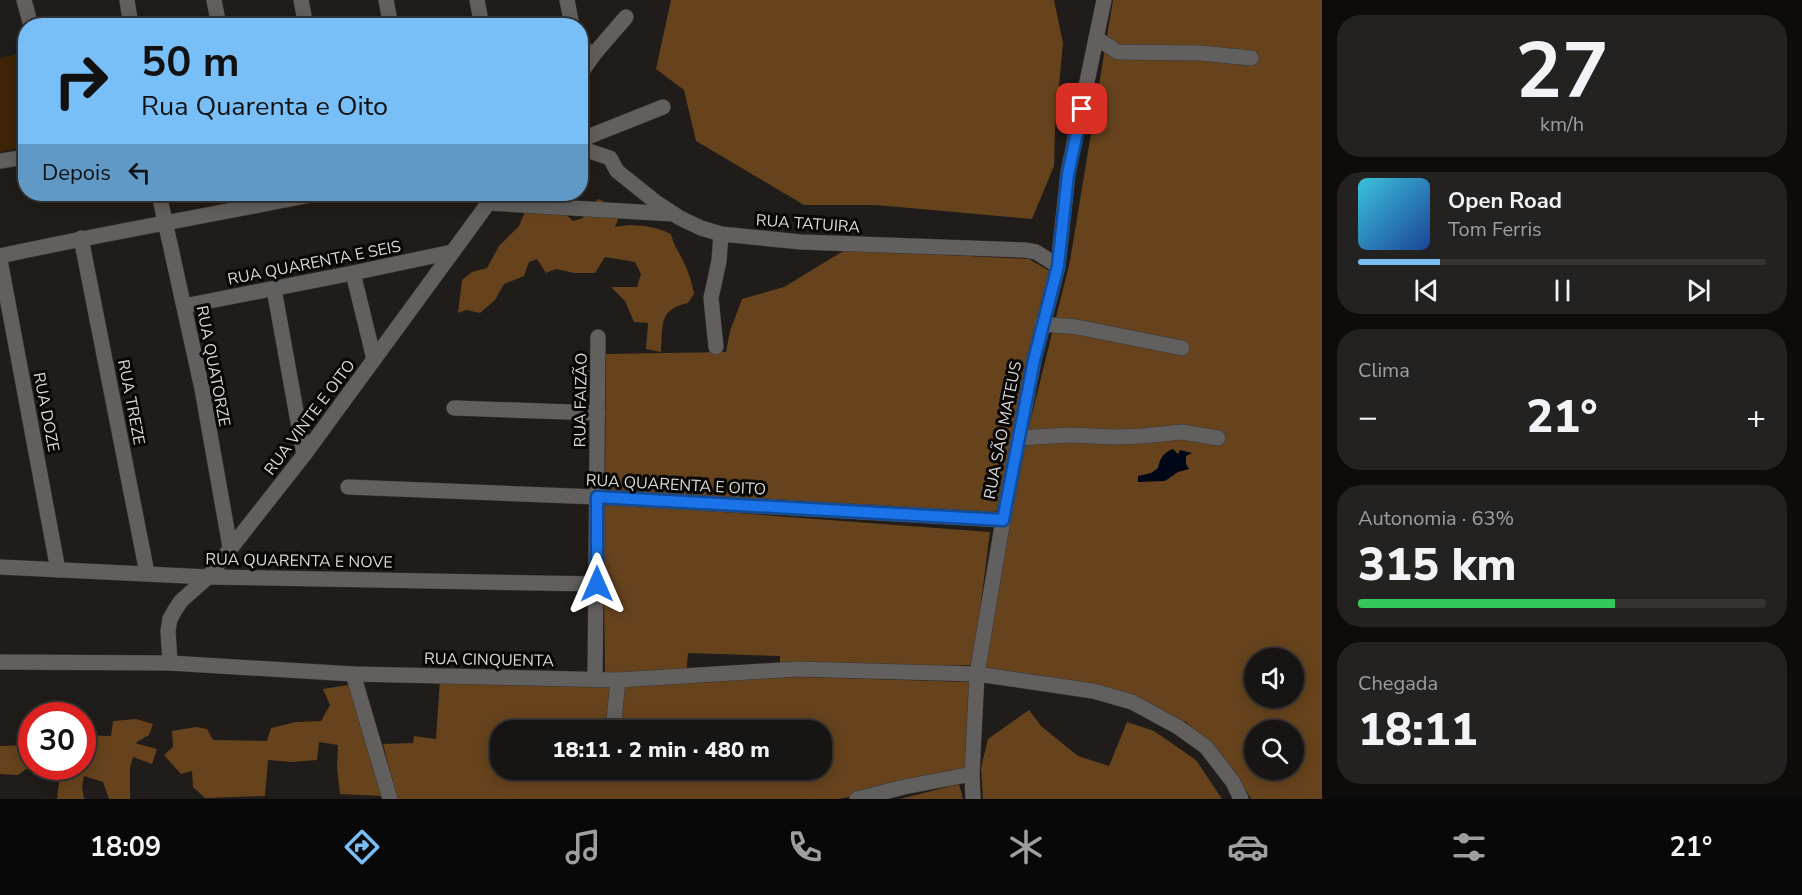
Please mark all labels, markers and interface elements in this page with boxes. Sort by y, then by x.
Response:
text: 27 [1515,18,1609,125]
text: 50 m [141,34,240,91]
icon: right [42,42,120,120]
pin [1056,83,1107,134]
text: Rua Quarenta e Oito [141,88,388,125]
icon: arrive [1065,92,1098,125]
text: km/h [1540,111,1584,138]
icon: left [123,156,156,189]
text: Depois [42,158,111,188]
text: Open Road [1448,186,1562,216]
street label: RUA TATUIRA [755,209,861,239]
text: Tom Ferris [1448,216,1542,243]
street label: RUA QUARENTA E SEIS [226,235,403,291]
icon: previous [1410,274,1443,307]
icon: pause [1546,274,1579,307]
icon: next [1682,274,1715,307]
street label: RUA QUATORZE [190,304,236,429]
street label: RUA FAIZÃO [569,353,593,448]
street label: RUA VINTE E OITO [259,355,360,480]
text: Clima [1358,357,1410,384]
street label: RUA TREZE [112,358,150,447]
street label: RUA SÃO MATEUS [979,359,1027,501]
street label: RUA DOZE [28,370,65,454]
text: 21° [1526,387,1598,448]
text: − [1358,395,1378,440]
text: + [1746,395,1766,440]
street label: RUA QUARENTA E OITO [585,469,767,501]
text: Autonomia · 63% [1358,505,1514,532]
text: 315 km [1358,535,1517,596]
street label: RUA QUARENTA E NOVE [205,548,393,574]
position arrow [565,552,629,616]
street label: RUA CINQUENTA [424,648,554,672]
map controls [1244,648,1304,780]
button: sound [1244,648,1304,708]
text: Chegada [1358,670,1438,697]
text: 18:11 [1358,700,1478,761]
speed limit sign: 30 [18,702,96,780]
button: search [1244,720,1304,780]
text: 18:11 · 2 min · 480 m [552,735,770,765]
icon: directions [341,826,383,868]
icon: music [562,826,604,868]
icon: phone [784,826,826,868]
icon: climate [1005,826,1047,868]
icon: car [1227,826,1269,868]
icon: filters [1448,826,1490,868]
text: 18:09 [90,829,161,866]
text: 21° [1670,829,1712,866]

